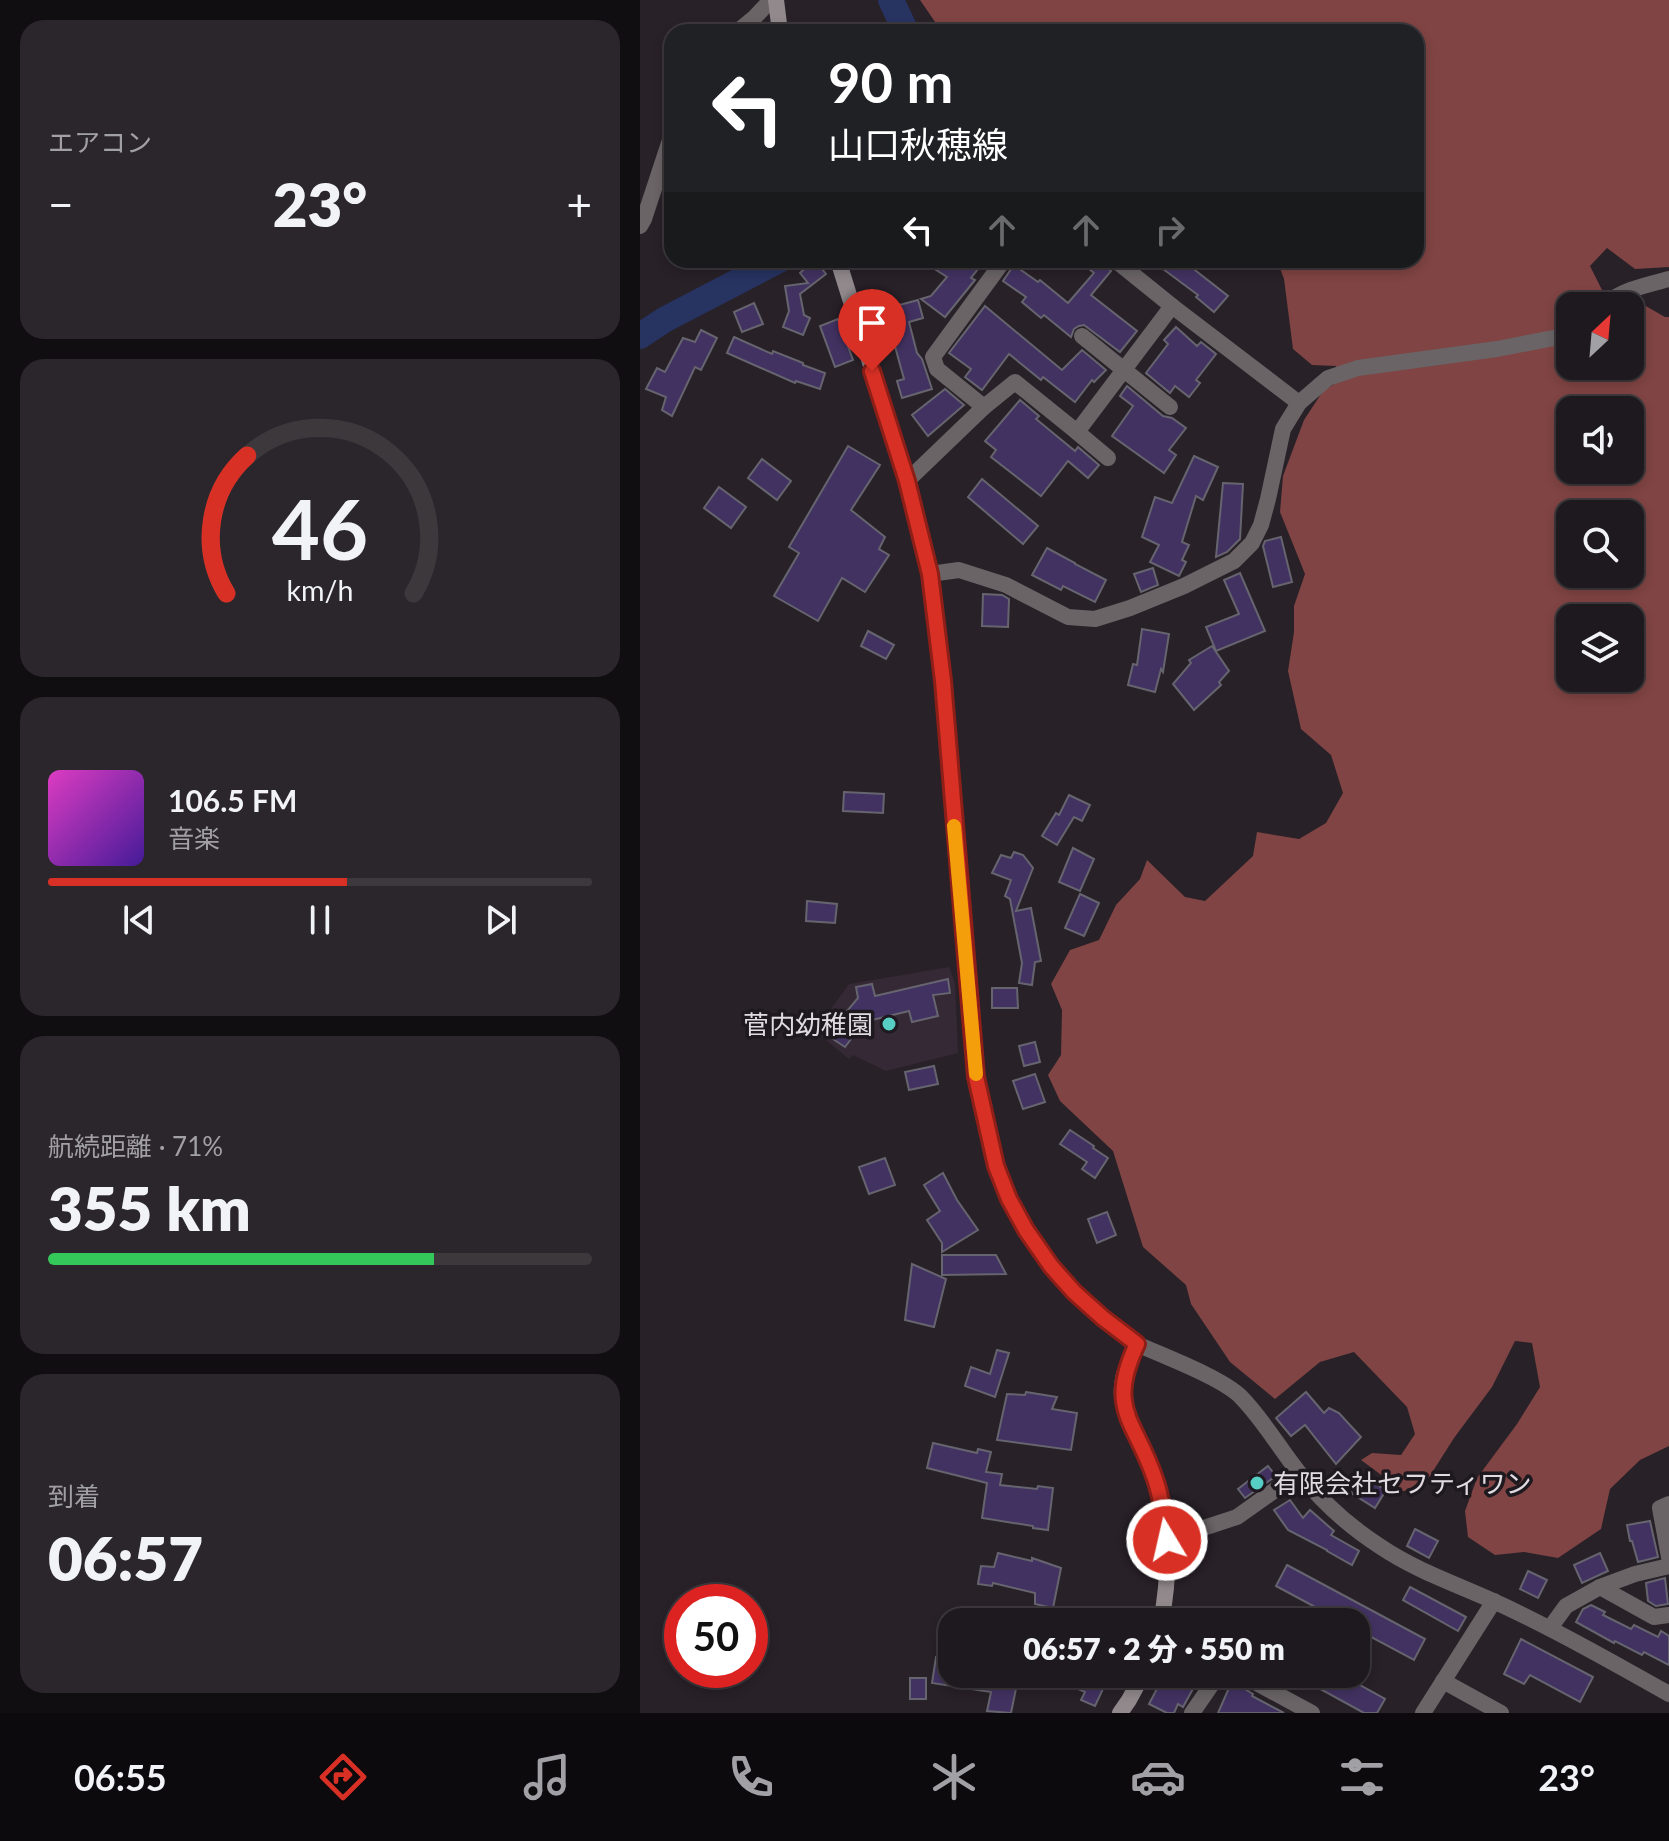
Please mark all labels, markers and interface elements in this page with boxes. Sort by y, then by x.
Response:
text: 90 m [828,48,953,115]
icon: left [696,56,800,160]
text: 山口秋穂線 [828,122,1008,166]
text: エアコン [48,126,152,158]
text: 23° [273,168,367,240]
text: − [48,178,74,230]
text: + [566,178,592,230]
icon: left [896,208,940,252]
icon: ahead [980,208,1024,252]
icon: ahead [1064,208,1108,252]
icon: right [1148,208,1192,252]
pin [838,289,906,371]
north arrow [1556,292,1644,380]
map controls [1556,292,1644,692]
icon: arrive [850,301,894,345]
button: sound [1556,396,1644,484]
text: 46 [272,477,368,577]
button: search [1556,500,1644,588]
text: km/h [287,573,353,607]
button: layers [1556,604,1644,692]
text: 106.5 FM [168,782,297,818]
text: 音楽 [168,822,220,854]
icon: previous [117,898,161,942]
icon: pause [298,898,342,942]
icon: next [479,898,523,942]
place label: 菅内幼稚園 [743,1008,873,1040]
marker: 菅内幼稚園 [880,1015,898,1033]
text: 航続距離 · 71% [48,1130,223,1162]
text: 355 km [48,1172,251,1244]
place label: 有限会社セフティワン [1273,1467,1531,1499]
marker: 有限会社セフティワン [1248,1474,1266,1492]
text: 到着 [48,1480,100,1512]
position arrow [1125,1498,1209,1582]
text: 06:57 [48,1522,203,1594]
speed limit sign: 50 [664,1584,768,1688]
text: 06:57 · 2 分 · 550 m [1023,1630,1285,1666]
icon: directions [315,1749,371,1805]
icon: music [519,1749,575,1805]
icon: phone [723,1749,779,1805]
icon: climate [926,1749,982,1805]
icon: car [1130,1749,1186,1805]
icon: filters [1334,1749,1390,1805]
text: 06:55 [74,1755,167,1799]
text: 23° [1538,1755,1595,1799]

